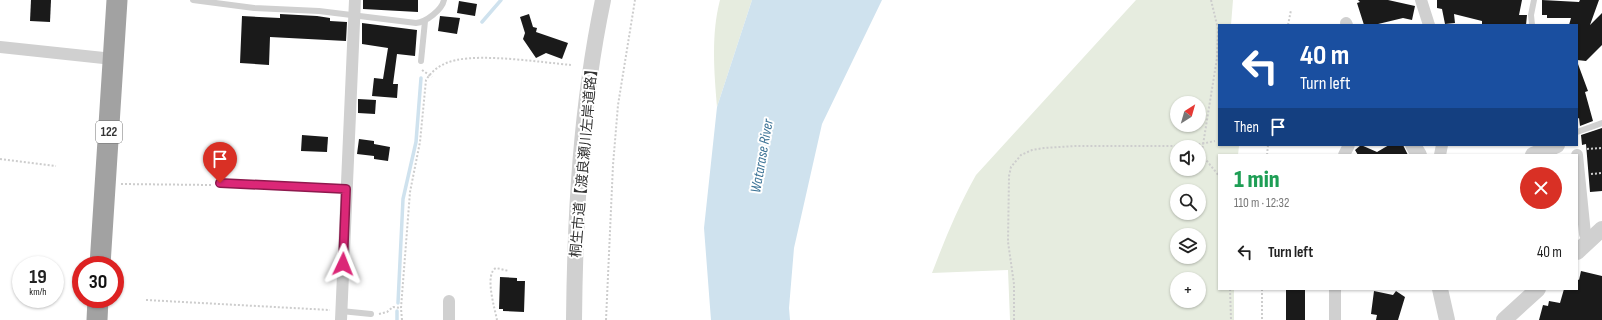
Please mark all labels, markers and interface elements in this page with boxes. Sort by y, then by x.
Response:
text: 40 m [1300,39,1349,72]
icon: left [1234,40,1286,92]
street label: 桐生市道【渡良瀬川左岸道路】 [567,62,601,258]
text: Turn left [1300,73,1351,94]
north arrow [1170,96,1206,132]
map controls [1170,96,1206,308]
icon: arrive [1267,116,1289,138]
water label: Watarase River [746,117,778,194]
text: Then [1234,118,1259,137]
road number: 122 [96,121,122,143]
button: sound [1170,140,1206,176]
pin [203,142,237,183]
icon: arrive [209,148,231,170]
text: 1 min [1234,165,1280,194]
button: close [1520,167,1562,209]
button: search [1170,184,1206,220]
text: 110 m · 12:32 [1234,195,1289,211]
button: layers [1170,228,1206,264]
icon: left [1234,241,1256,263]
position arrow [322,243,364,285]
text: Turn left [1268,243,1313,262]
text: 40 m [1537,243,1562,262]
speed limit sign: 30 [72,256,124,308]
text: 19 [29,265,47,289]
button: + [1170,272,1206,308]
text: km/h [29,286,47,298]

